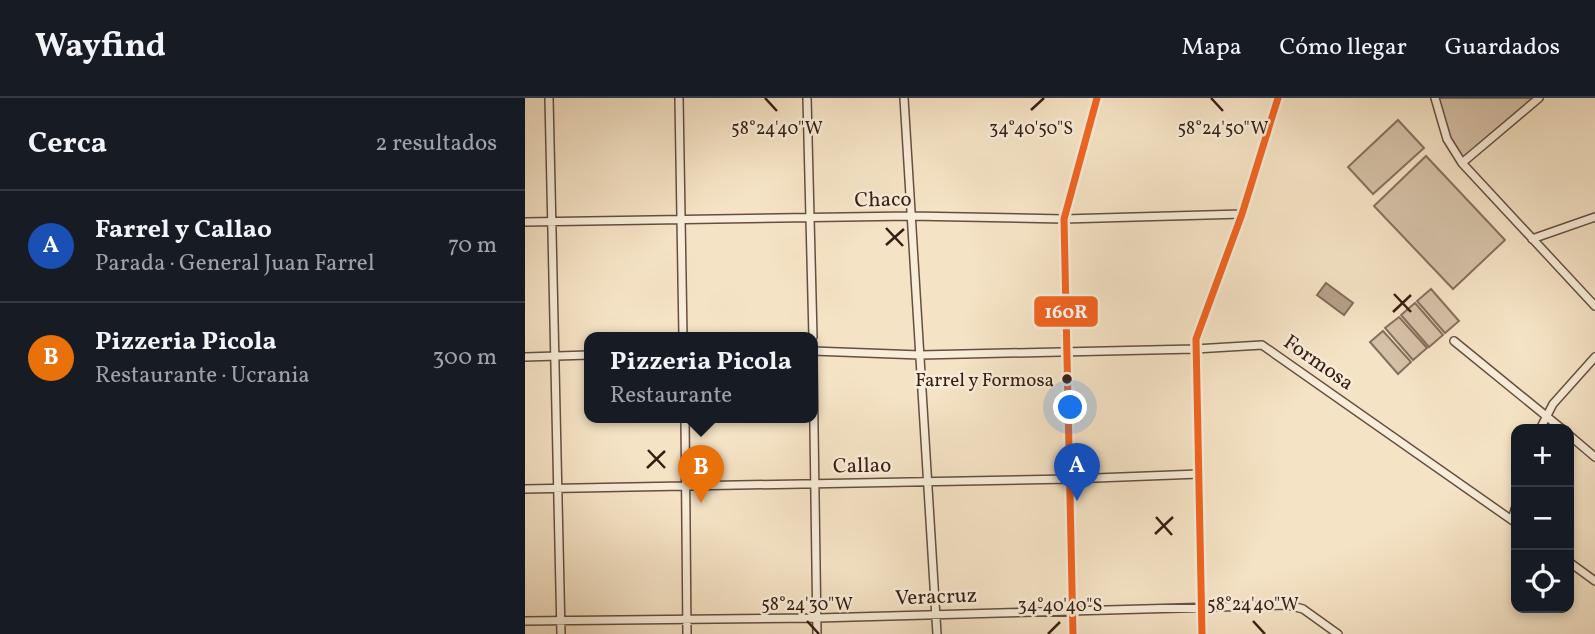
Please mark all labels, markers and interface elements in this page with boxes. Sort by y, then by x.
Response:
text: Wayfind [35,25,166,71]
text: Mapa [1182,31,1242,65]
text: Cómo llegar [1280,31,1407,65]
text: Guardados [1445,31,1560,65]
text: 58°24'40"W [731,117,823,142]
text: 34°40'50"S [989,117,1073,142]
text: 58°24'50"W [1177,117,1269,142]
text: Cerca [28,123,107,165]
text: 2 resultados [375,128,497,160]
street label: Chaco [854,186,912,215]
text: Farrel y Callao [95,212,272,248]
text: A [43,230,59,262]
text: 70 m [448,230,497,262]
text: Parada · General Juan Farrel [95,248,375,280]
line badge: 160R [1033,295,1099,328]
text: 160R [1044,300,1088,326]
text: Pizzeria Picola [95,324,277,360]
street label: Formosa [1277,328,1359,398]
popup [584,332,818,423]
text: B [43,342,59,374]
text: 300 m [433,342,497,374]
text: Pizzeria Picola [610,344,792,380]
text: Restaurante · Ucrania [95,360,310,392]
place label: Farrel y Formosa [915,368,1054,394]
marker: Farrel y Formosa [1060,372,1074,386]
text: Restaurante [610,380,732,412]
your location [1053,390,1087,424]
map controls [1511,424,1574,613]
button: + [1511,424,1574,487]
pin: A [1054,443,1100,501]
pin: B [678,445,724,503]
street label: Callao [833,451,891,482]
button: − [1511,487,1574,550]
button: locate [1511,550,1574,613]
street label: Veracruz [894,582,978,613]
text: 58°24'30"W [761,593,853,618]
text: 58°24'40"W [1207,593,1299,618]
text: 34°40'40"S [1018,594,1102,619]

